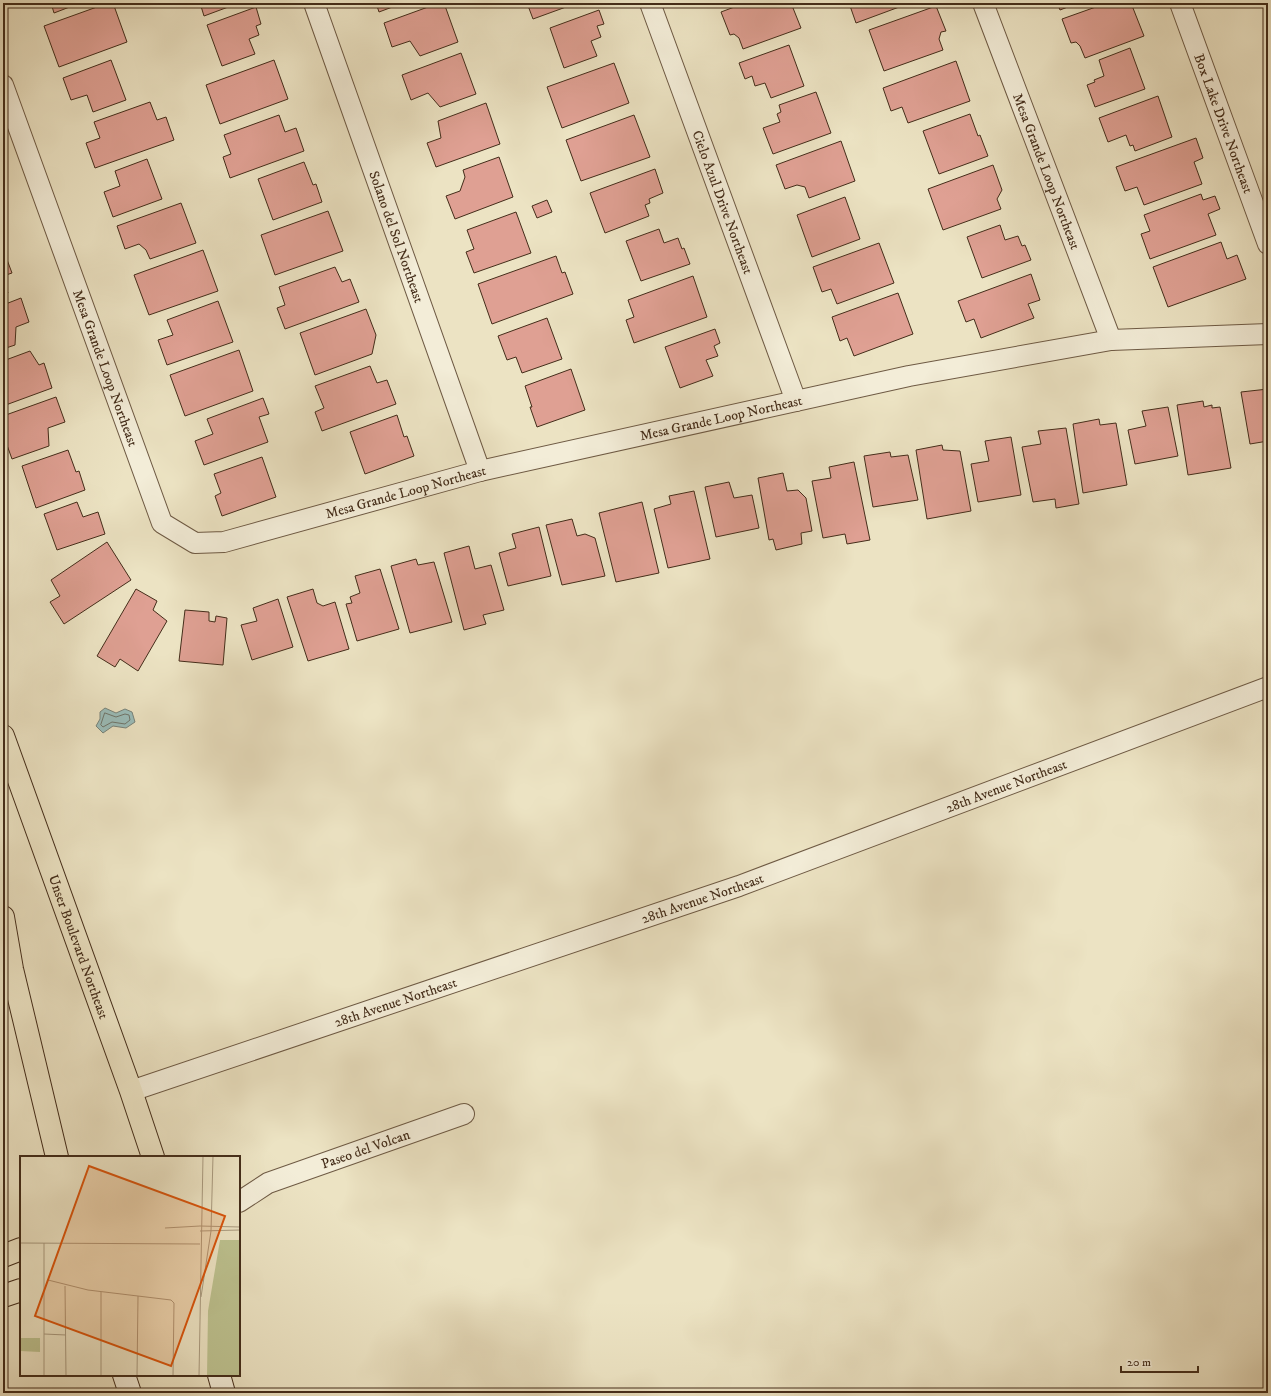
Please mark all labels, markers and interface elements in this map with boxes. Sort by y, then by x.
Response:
street label: Box Lake Drive Northeast [1189,51,1257,196]
street label: Mesa Grande Loop Northeast [1008,91,1084,253]
street label: Cielo Azul Drive Northeast [687,128,757,277]
street label: Solano del Sol Northeast [364,169,428,306]
street label: Mesa Grande Loop Northeast [68,287,142,450]
street label: Mesa Grande Loop Northeast [638,392,805,445]
street label: Mesa Grande Loop Northeast [324,462,488,523]
street label: 28th Avenue Northeast [943,755,1070,817]
street label: 28th Avenue Northeast [639,869,767,928]
street label: Unser Boulevard Northeast [44,872,112,1022]
street label: 28th Avenue Northeast [332,974,460,1032]
street label: Paseo del Volcan [319,1126,413,1174]
inset map [20,1156,240,1376]
scale bar [1121,1348,1198,1374]
text: 20 m [1127,1355,1151,1370]

